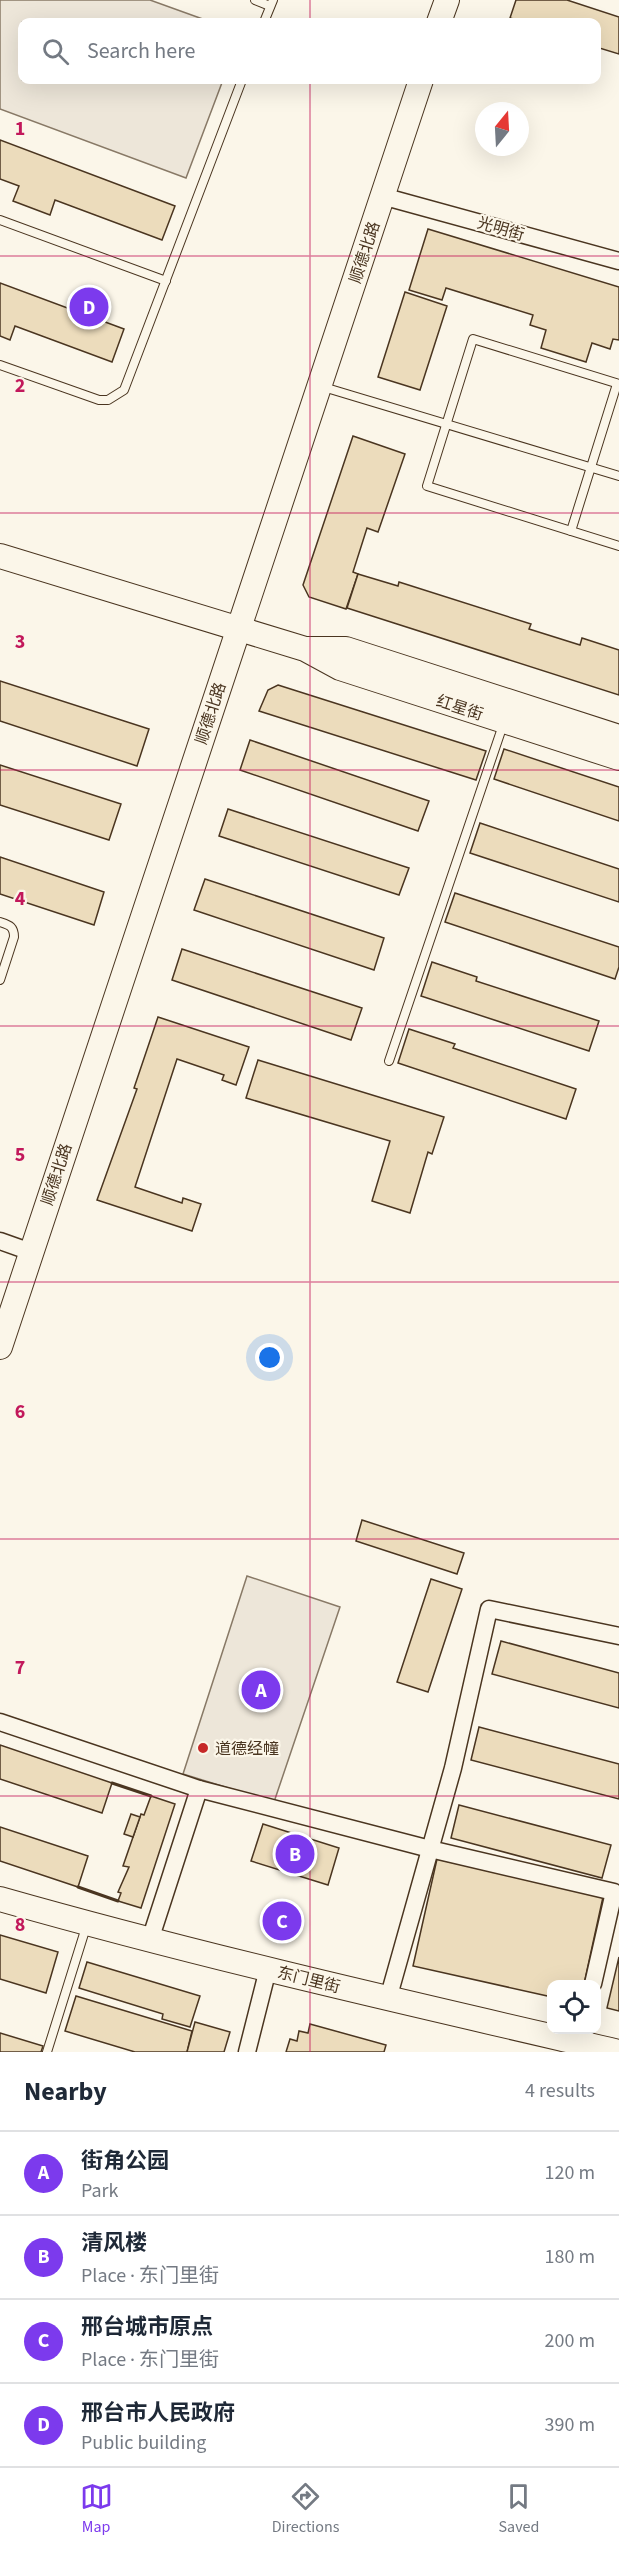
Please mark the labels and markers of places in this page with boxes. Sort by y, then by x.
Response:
pin: D [70,284,109,330]
pin: A [242,1668,280,1712]
place label: 道德经幢 [215,1738,279,1760]
marker: 道德经幢 [196,1741,210,1755]
pin: B [276,1832,314,1876]
pin: C [262,1898,302,1944]

